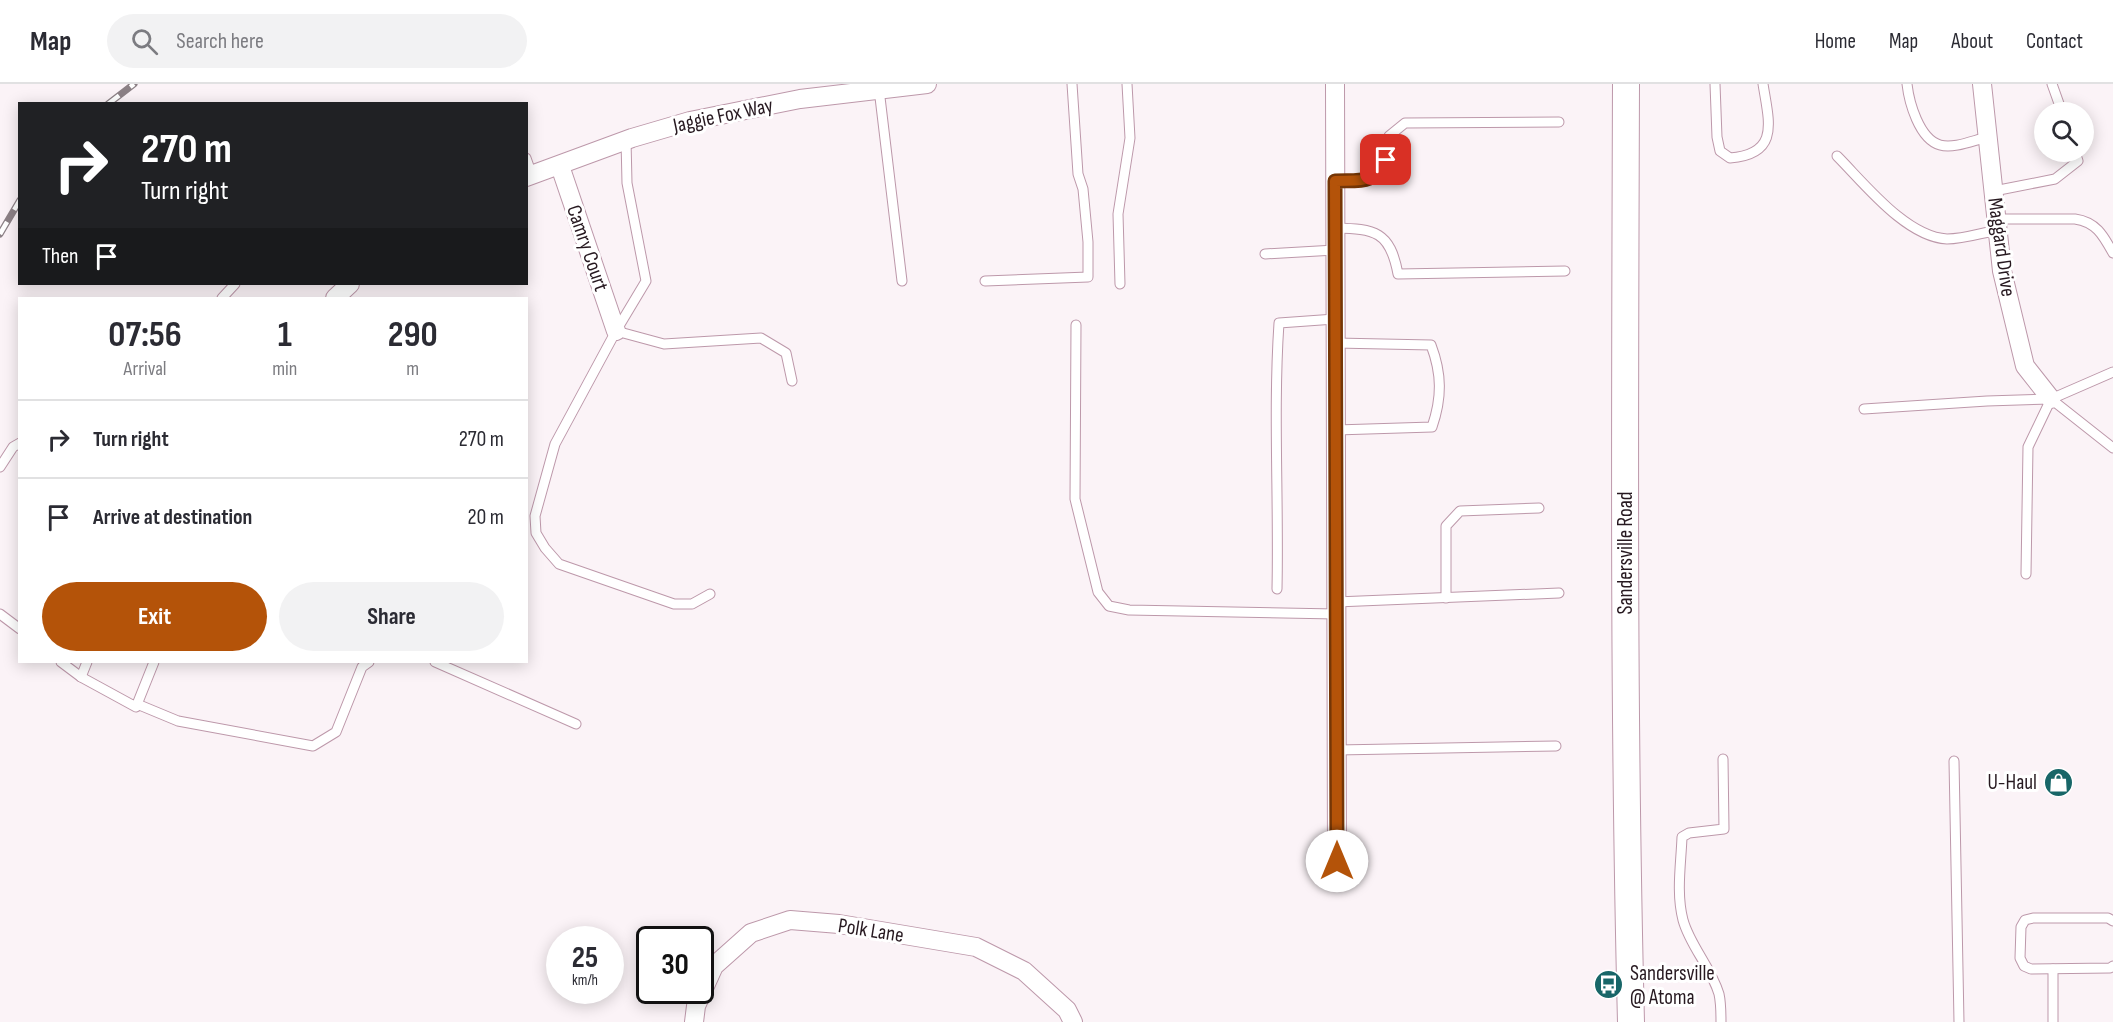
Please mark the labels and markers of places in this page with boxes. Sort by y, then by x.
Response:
pin [1360,134,1411,185]
shop icon: U-Haul [2042,766,2074,798]
place label: U-Haul [1987,770,2037,795]
place label: Sandersville @ Atoma [1630,961,1715,1010]
bus stop icon: Sandersville @ Atoma [1593,969,1625,1001]

